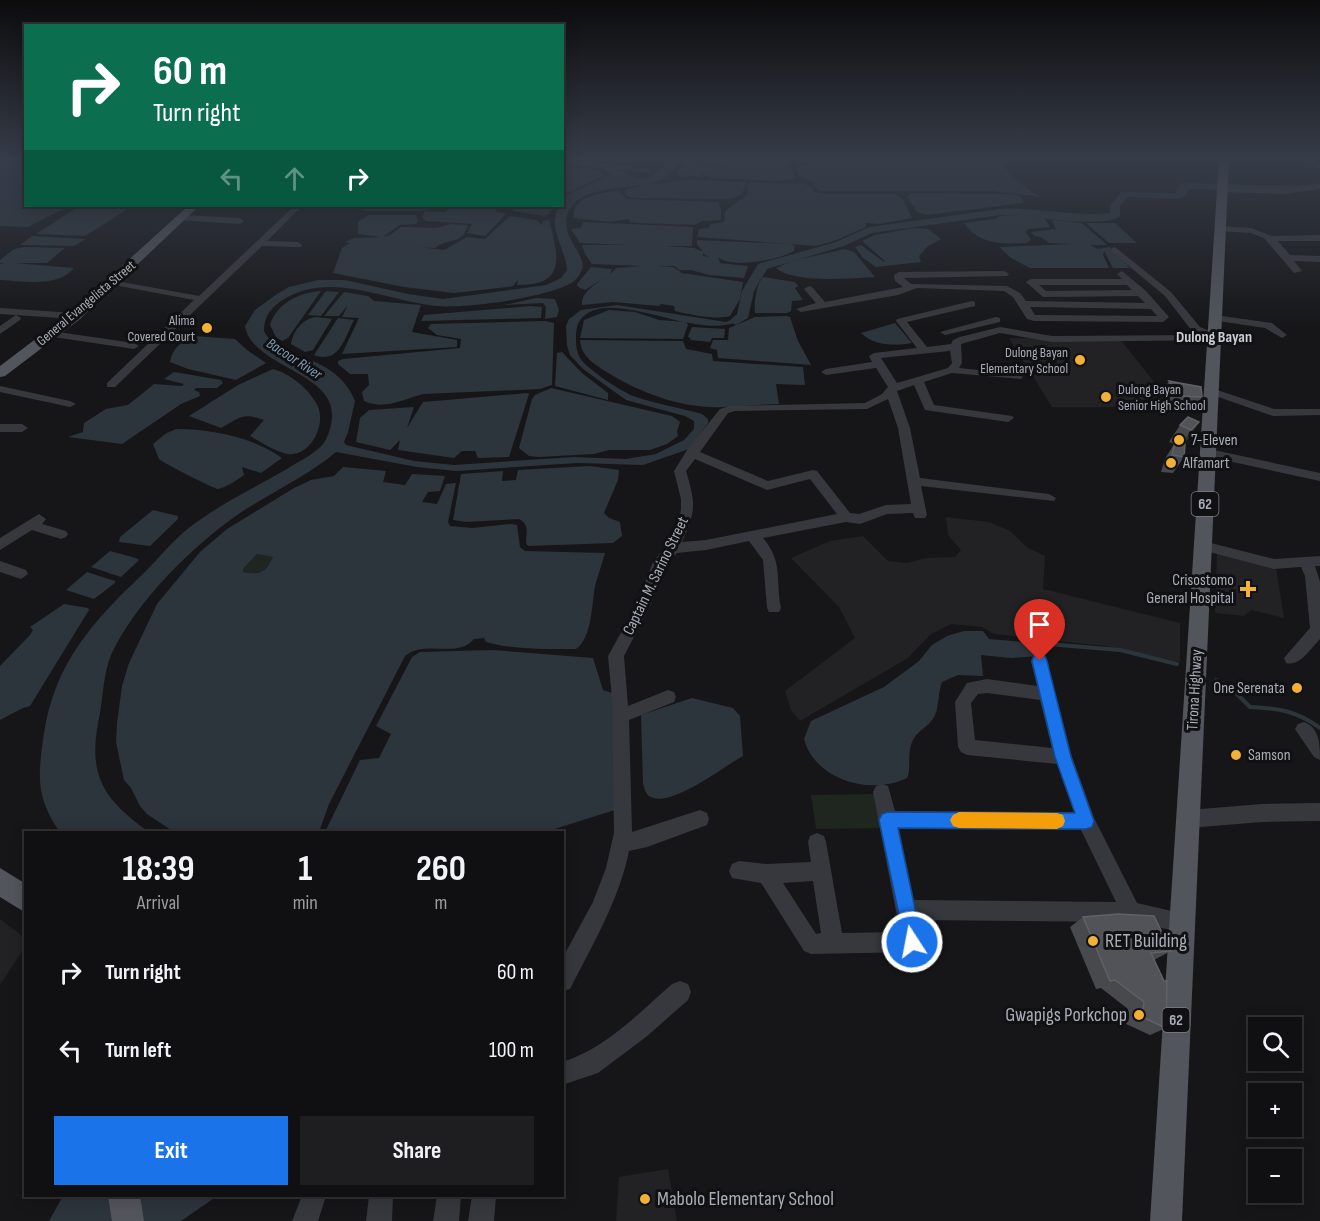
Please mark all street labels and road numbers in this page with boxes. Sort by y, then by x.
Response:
street label: General Evangelista Street [33,257,139,349]
road number: 62 [1192,492,1218,516]
street label: Captain M. Sarino Street [619,514,693,638]
street label: Tirona Highway [1183,649,1207,731]
road number: 62 [1162,1008,1190,1032]

